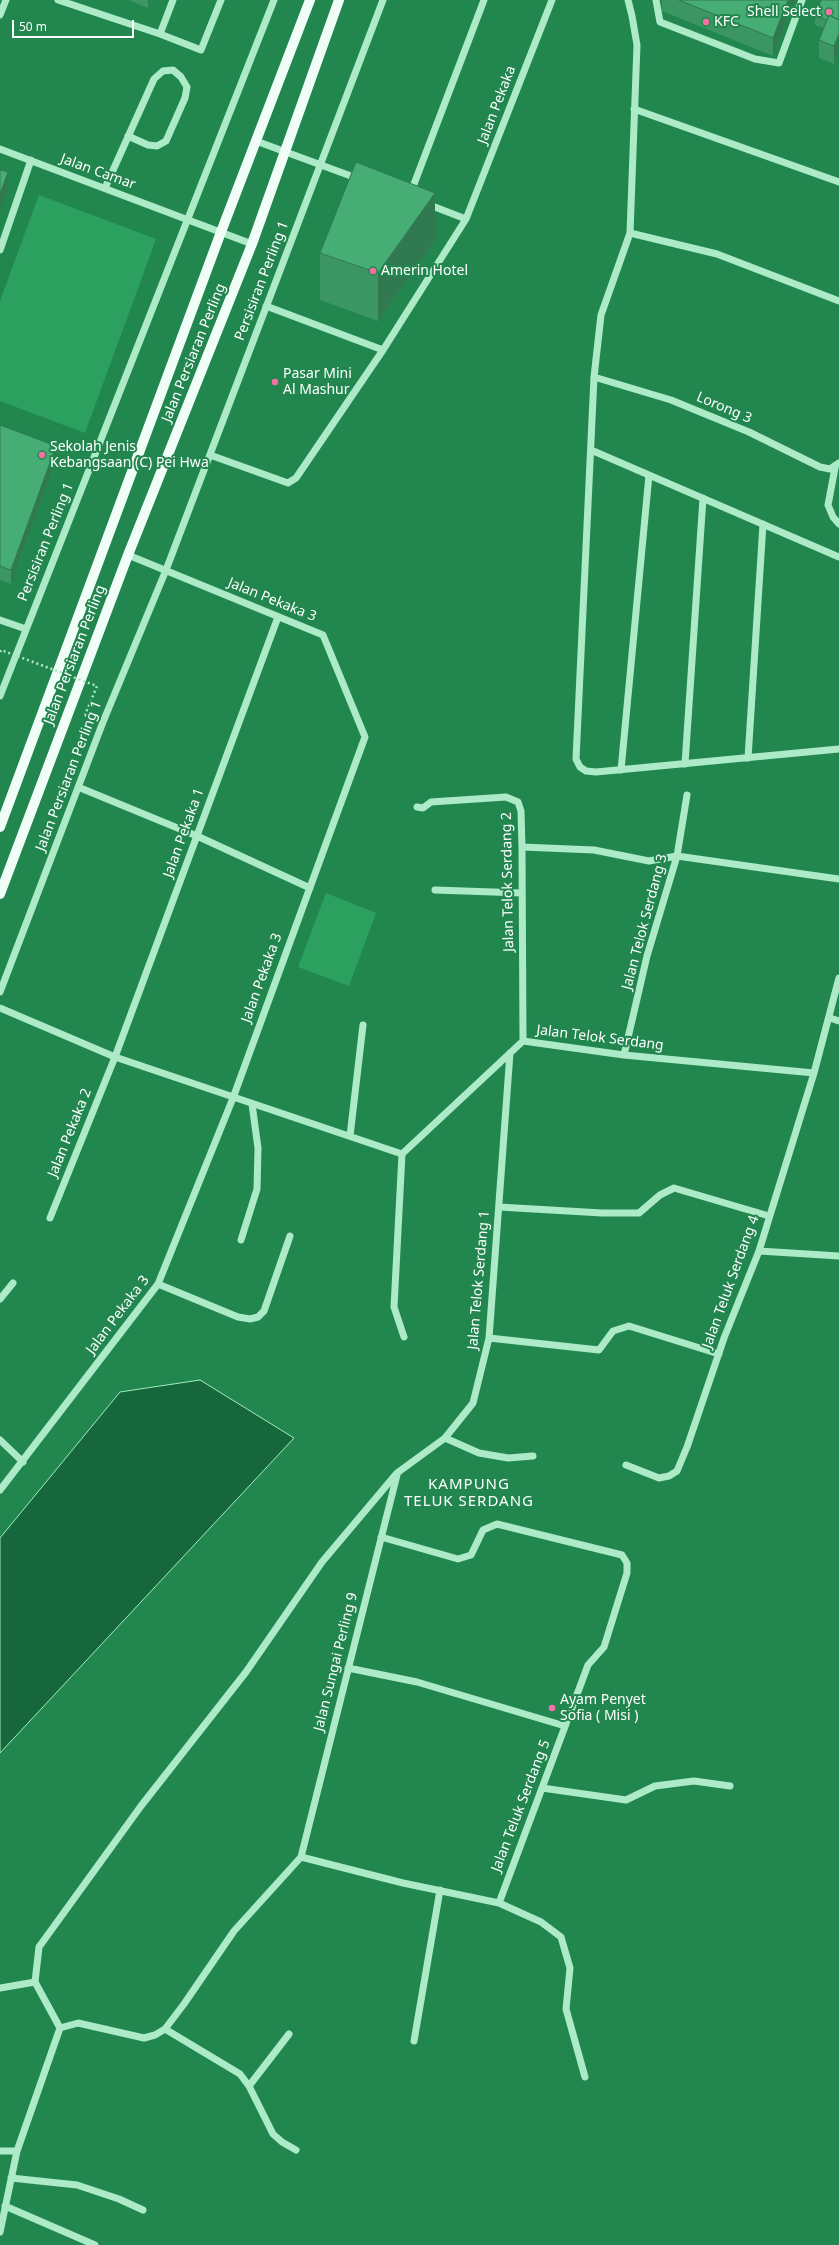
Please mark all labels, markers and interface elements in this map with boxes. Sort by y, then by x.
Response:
place label: Shell Select [747,4,821,20]
marker: Shell Select [824,7,834,17]
scale bar [14,12,136,38]
place label: KFC [714,14,739,30]
marker: KFC [701,17,711,27]
text: 50 m [19,18,47,35]
street label: Jalan Pekaka [474,63,520,147]
street label: Jalan Camar [58,151,138,193]
street label: Persisiran Perling 1 [231,219,293,343]
place label: Amerin Hotel [381,263,468,279]
marker: Amerin Hotel [368,266,378,276]
street label: Jalan Persiaran Perling [158,281,230,425]
place label: Pasar Mini Al Mashur [283,366,352,398]
marker: Pasar Mini Al Mashur [270,377,280,387]
street label: Lorong 3 [694,389,754,427]
place label: Sekolah Jenis Kebangsaan (C) Pei Hwa [50,439,209,472]
marker: Sekolah Jenis Kebangsaan (C) Pei Hwa [37,450,47,460]
street label: Persisiran Perling 1 [14,480,78,604]
street label: Jalan Pekaka 3 [225,575,319,625]
street label: Jalan Persiaran Perling [41,583,109,727]
street label: Jalan Persiaran Perling 1 [33,698,105,854]
street label: Jalan Pekaka 1 [160,786,208,880]
street label: Jalan Telok Serdang 2 [498,812,518,952]
street label: Jalan Telok Serdang 3 [619,852,671,992]
street label: Jalan Pekaka 3 [238,931,286,1025]
street label: Jalan Telok Serdang [535,1022,665,1054]
street label: Jalan Pekaka 2 [45,1086,95,1180]
street label: Jalan Telok Serdang 1 [465,1210,493,1350]
street label: Jalan Teluk Serdang 4 [699,1213,763,1351]
street label: Jalan Pekaka 3 [83,1272,153,1358]
district label: KAMPUNG TELUK SERDANG [404,1476,534,1511]
street label: Jalan Sungai Perling 9 [311,1591,361,1733]
place label: Ayam Penyet Sofia ( Misi ) [560,1692,646,1724]
marker: Ayam Penyet Sofia ( Misi ) [547,1703,557,1713]
street label: Jalan Teluk Serdang 5 [488,1738,554,1874]

